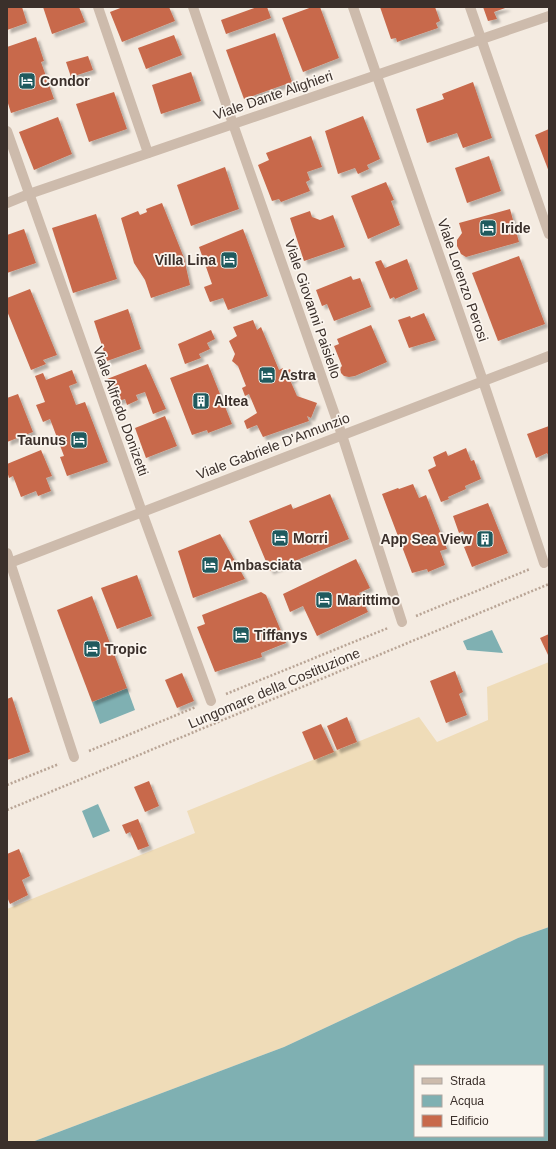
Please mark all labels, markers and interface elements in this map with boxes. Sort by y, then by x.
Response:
street label: Viale Dante Alighieri [211,67,335,123]
hotel icon: Condor [17,71,37,91]
place label: Condor [40,73,90,89]
street label: Viale Lorenzo Perosi [434,216,492,344]
hotel icon: Iride [478,218,498,238]
place label: Iride [501,220,531,236]
street label: Viale Giovanni Paisiello [282,237,344,381]
hotel icon: Villa Lina [219,250,239,270]
place label: Villa Lina [155,252,216,268]
street label: Viale Alfredo Donizetti [90,344,152,478]
hotel icon: Astra [257,365,277,385]
place label: Astra [280,367,316,383]
building icon: Altea [191,391,211,411]
place label: Altea [214,393,248,409]
street label: Viale Gabriele D'Annunzio [194,409,352,483]
hotel icon: Taunus [69,430,89,450]
place label: Taunus [17,432,66,448]
hotel icon: Morri [270,528,290,548]
building icon: App Sea View [475,529,495,549]
place label: Morri [293,530,328,546]
place label: App Sea View [380,531,472,547]
hotel icon: Ambasciata [200,555,220,575]
place label: Ambasciata [223,557,302,573]
hotel icon: Marittimo [314,590,334,610]
place label: Marittimo [337,592,400,608]
hotel icon: Tiffanys [231,625,251,645]
place label: Tiffanys [254,627,308,643]
hotel icon: Tropic [82,639,102,659]
place label: Tropic [105,641,147,657]
street label: Lungomare della Costituzione [186,644,363,732]
legend [414,1065,544,1137]
text: Strada [450,1074,486,1088]
text: Acqua [450,1094,484,1108]
text: Edificio [450,1114,489,1128]

